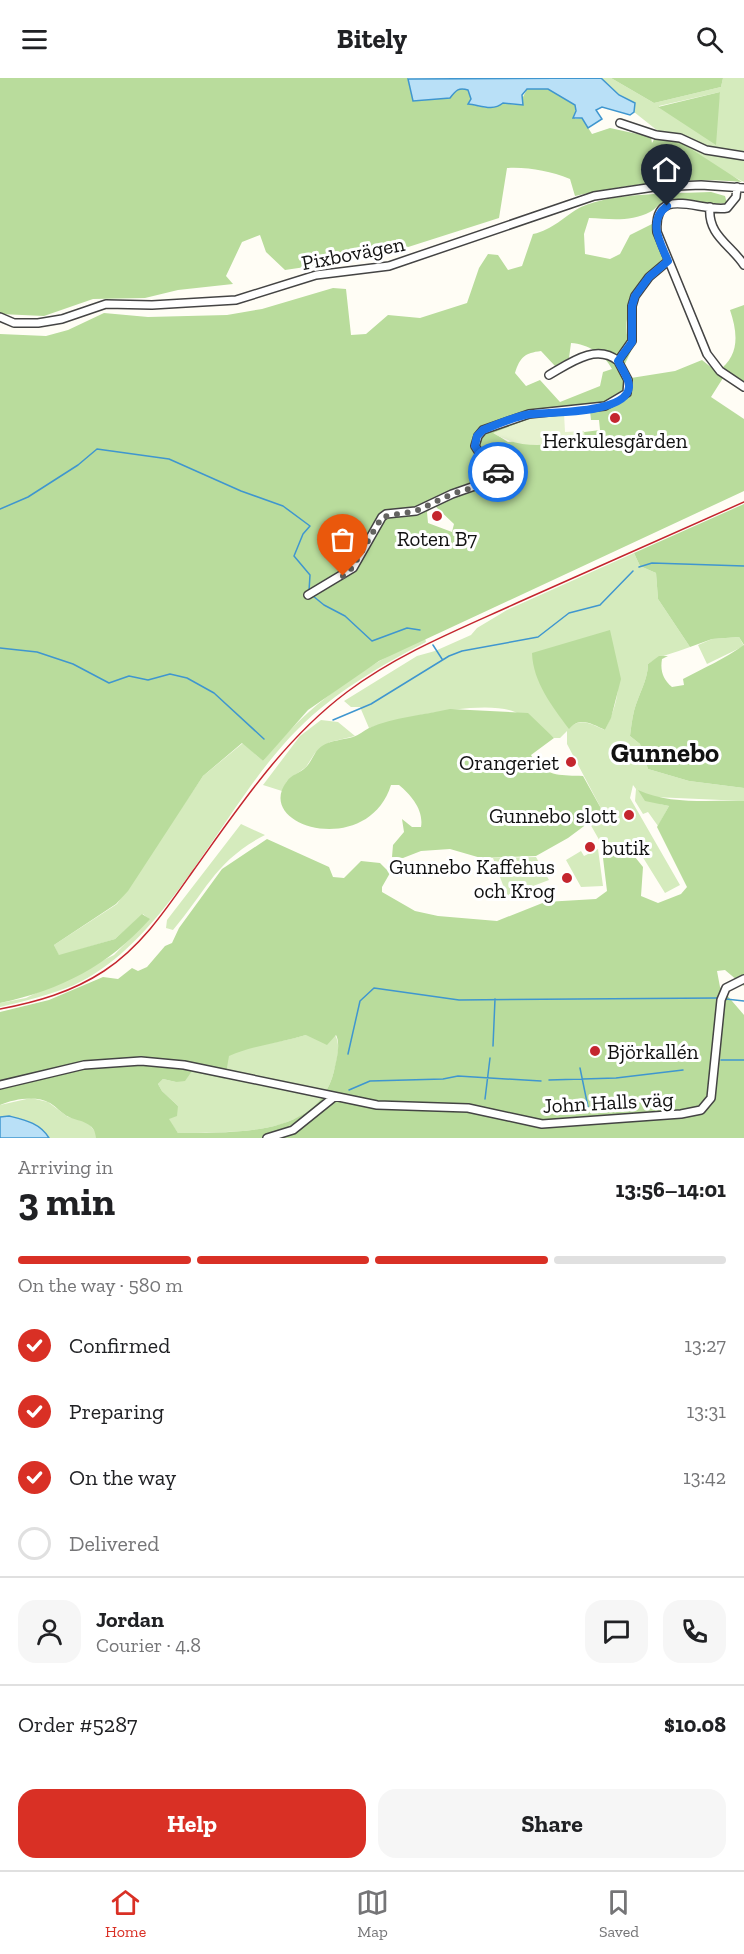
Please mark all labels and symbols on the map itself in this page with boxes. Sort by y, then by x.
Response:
pin [641,144,692,206]
street label: Pixbovägen [299,231,407,275]
marker: Herkulesgården [608,411,622,425]
place label: Herkulesgården [542,428,688,453]
courier [468,442,528,502]
marker: Roten B7 [430,509,444,523]
pin [317,514,368,576]
place label: Roten B7 [397,526,477,551]
district label: Gunnebo [611,737,719,769]
place label: Orangeriet [459,750,559,775]
marker: Orangeriet [564,755,578,769]
place label: Gunnebo slott [489,803,617,828]
marker: Gunnebo slott [622,808,636,822]
place label: butik [601,835,650,860]
marker: butik [583,840,597,854]
place label: Gunnebo Kaffehus och Krog [389,854,555,903]
marker: Gunnebo Kaffehus och Krog [560,871,574,885]
place label: Björkallén [607,1039,699,1065]
marker: Björkallén [588,1044,602,1058]
street label: John Halls väg [542,1086,675,1118]

